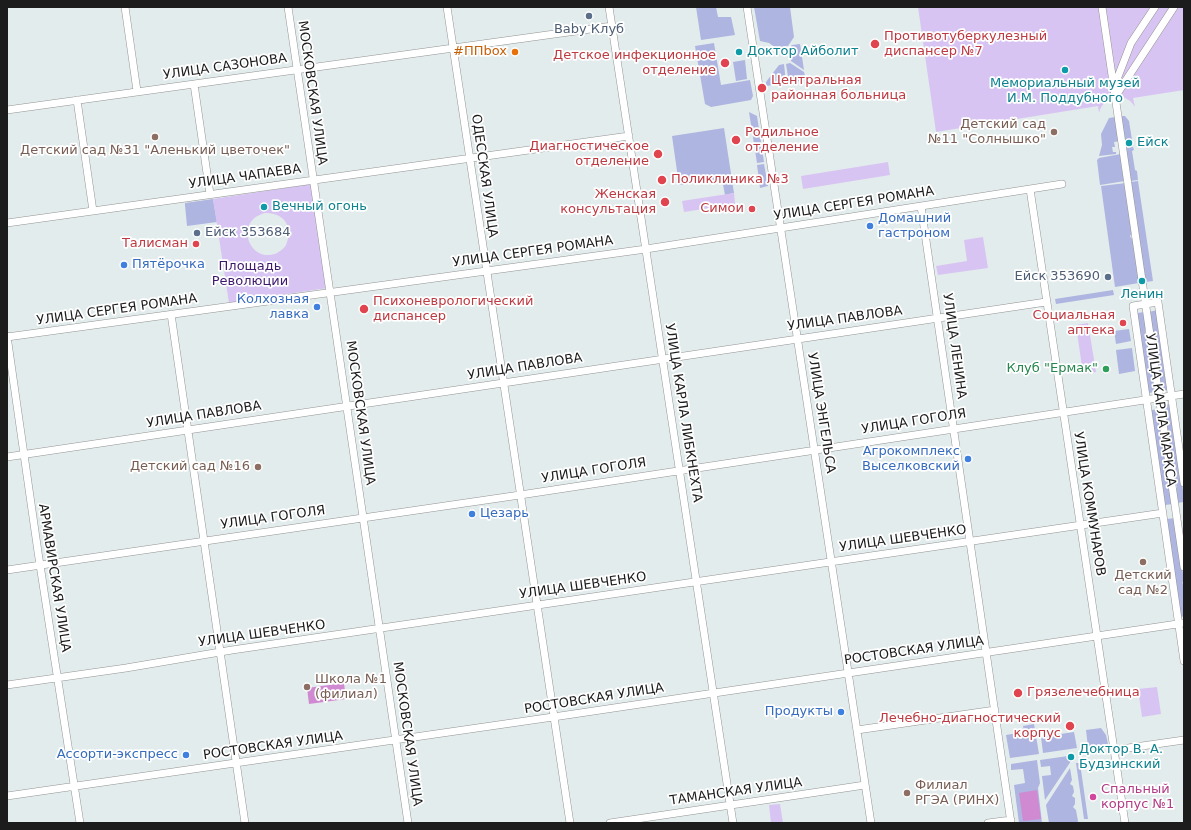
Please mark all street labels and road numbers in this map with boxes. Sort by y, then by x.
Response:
street label: МОСКОВСКАЯ УЛИЦА [294,20,330,166]
street label: УЛИЦА САЗОНОВА [162,51,288,83]
street label: ОДЕССКАЯ УЛИЦА [468,113,500,239]
street label: УЛИЦА ЧАПАЕВА [188,161,302,193]
street label: УЛИЦА СЕРГЕЯ РОМАНА [773,184,935,224]
street label: УЛИЦА СЕРГЕЯ РОМАНА [452,233,614,271]
street label: УЛИЦА СЕРГЕЯ РОМАНА [36,291,198,329]
street label: УЛИЦА ЛЕНИНА [939,292,969,400]
street label: УЛИЦА ПАВЛОВА [787,303,903,335]
street label: УЛИЦА КАРЛА ЛИБКНЕХТА [661,323,705,503]
street label: УЛИЦА КАРЛА МАРКСА [1142,332,1178,488]
street label: МОСКОВСКАЯ УЛИЦА [342,340,378,486]
street label: УЛИЦА ПАВЛОВА [467,350,583,384]
street label: УЛИЦА ЭНГЕЛЬСА [804,351,838,475]
street label: УЛИЦА ПАВЛОВА [146,398,262,432]
street label: УЛИЦА ГОГОЛЯ [861,406,967,438]
street label: УЛИЦА КОММУНАРОВ [1070,431,1108,577]
street label: УЛИЦА ГОГОЛЯ [541,455,647,487]
street label: АРМАВИРСКАЯ УЛИЦА [35,503,73,653]
street label: УЛИЦА ГОГОЛЯ [220,503,326,533]
street label: УЛИЦА ШЕВЧЕНКО [839,522,967,556]
street label: УЛИЦА ШЕВЧЕНКО [519,569,647,603]
street label: УЛИЦА ШЕВЧЕНКО [198,617,326,651]
street label: РОСТОВСКАЯ УЛИЦА [843,633,985,669]
street label: МОСКОВСКАЯ УЛИЦА [389,661,425,807]
street label: РОСТОВСКАЯ УЛИЦА [523,680,665,718]
street label: РОСТОВСКАЯ УЛИЦА [202,728,344,764]
street label: ТАМАНСКАЯ УЛИЦА [669,775,803,809]

